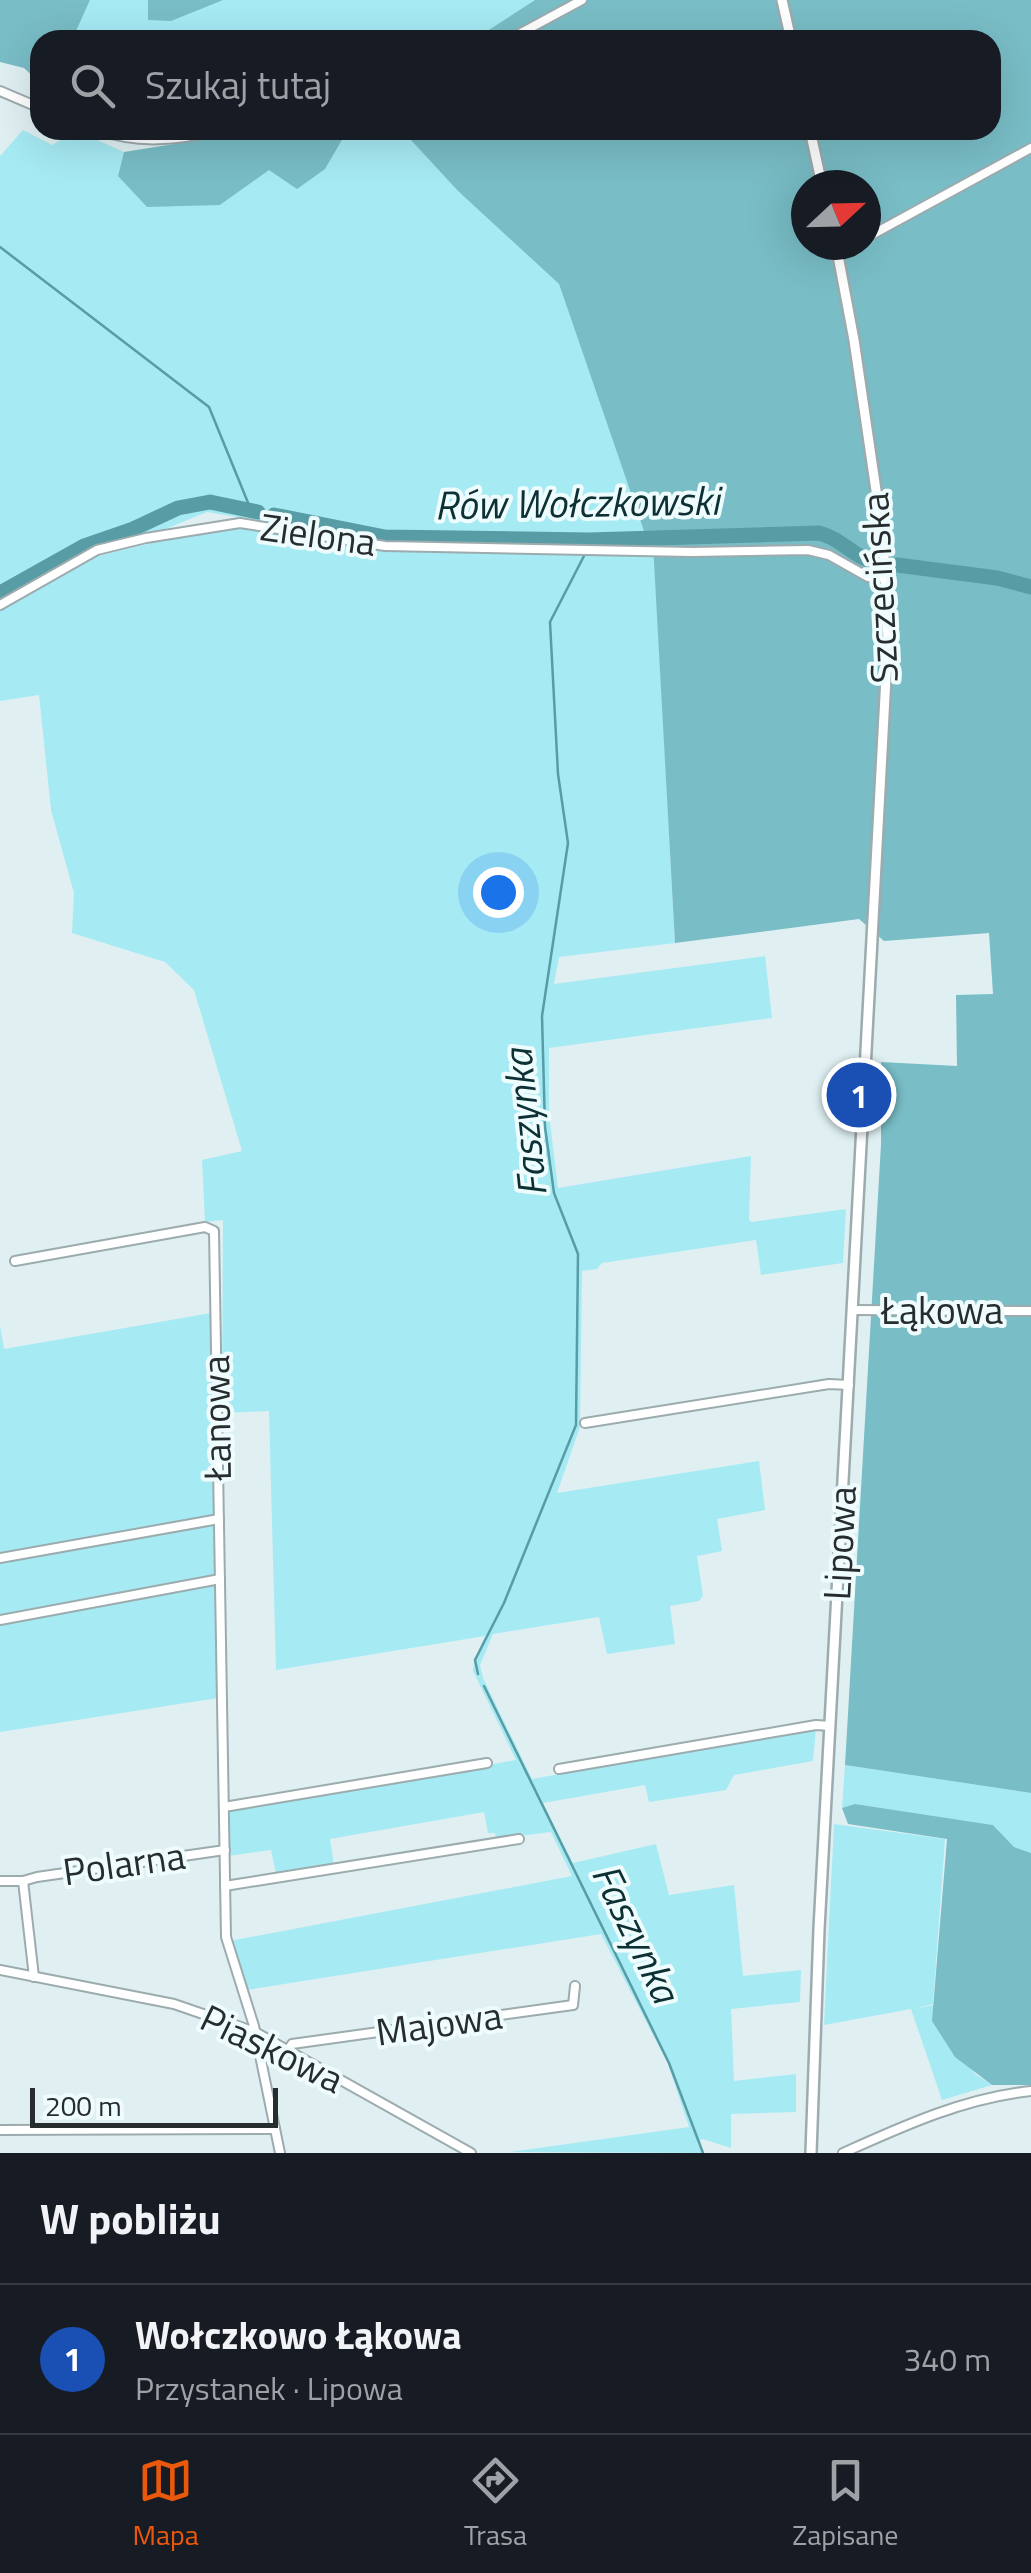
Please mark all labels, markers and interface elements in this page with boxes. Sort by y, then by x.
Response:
search box [30,30,1001,140]
text: Szukaj tutaj [145,56,331,114]
icon: search [65,58,120,113]
north arrow [791,170,881,260]
water label: Rów Wołczkowski [434,469,724,535]
street label: Szczecińska [845,491,913,685]
street label: Zielona [257,497,380,571]
your location [473,867,524,918]
water label: Faszynka [486,1044,563,1200]
pin: 1 [826,1058,892,1132]
street label: Łąkowa [880,1281,1003,1339]
street label: Łanowa [186,1355,246,1482]
street label: Lipowa [807,1484,871,1602]
street label: Polarna [59,1826,189,1900]
water label: Faszynka [577,1853,697,2014]
street label: Majowa [372,1985,506,2061]
street label: Piaskowa [191,1989,354,2108]
scale bar [30,2083,278,2128]
text: 200 m [45,2084,122,2127]
text: W pobliżu [40,2186,221,2250]
text: Wołczkowo Łąkowa [135,2306,462,2364]
text: 1 [64,2335,81,2383]
text: 340 m [903,2335,991,2383]
text: Przystanek · Lipowa [135,2364,403,2412]
tab: Mapa [133,2453,199,2556]
tab: Trasa [464,2453,527,2556]
tab: Zapisane [792,2453,898,2556]

